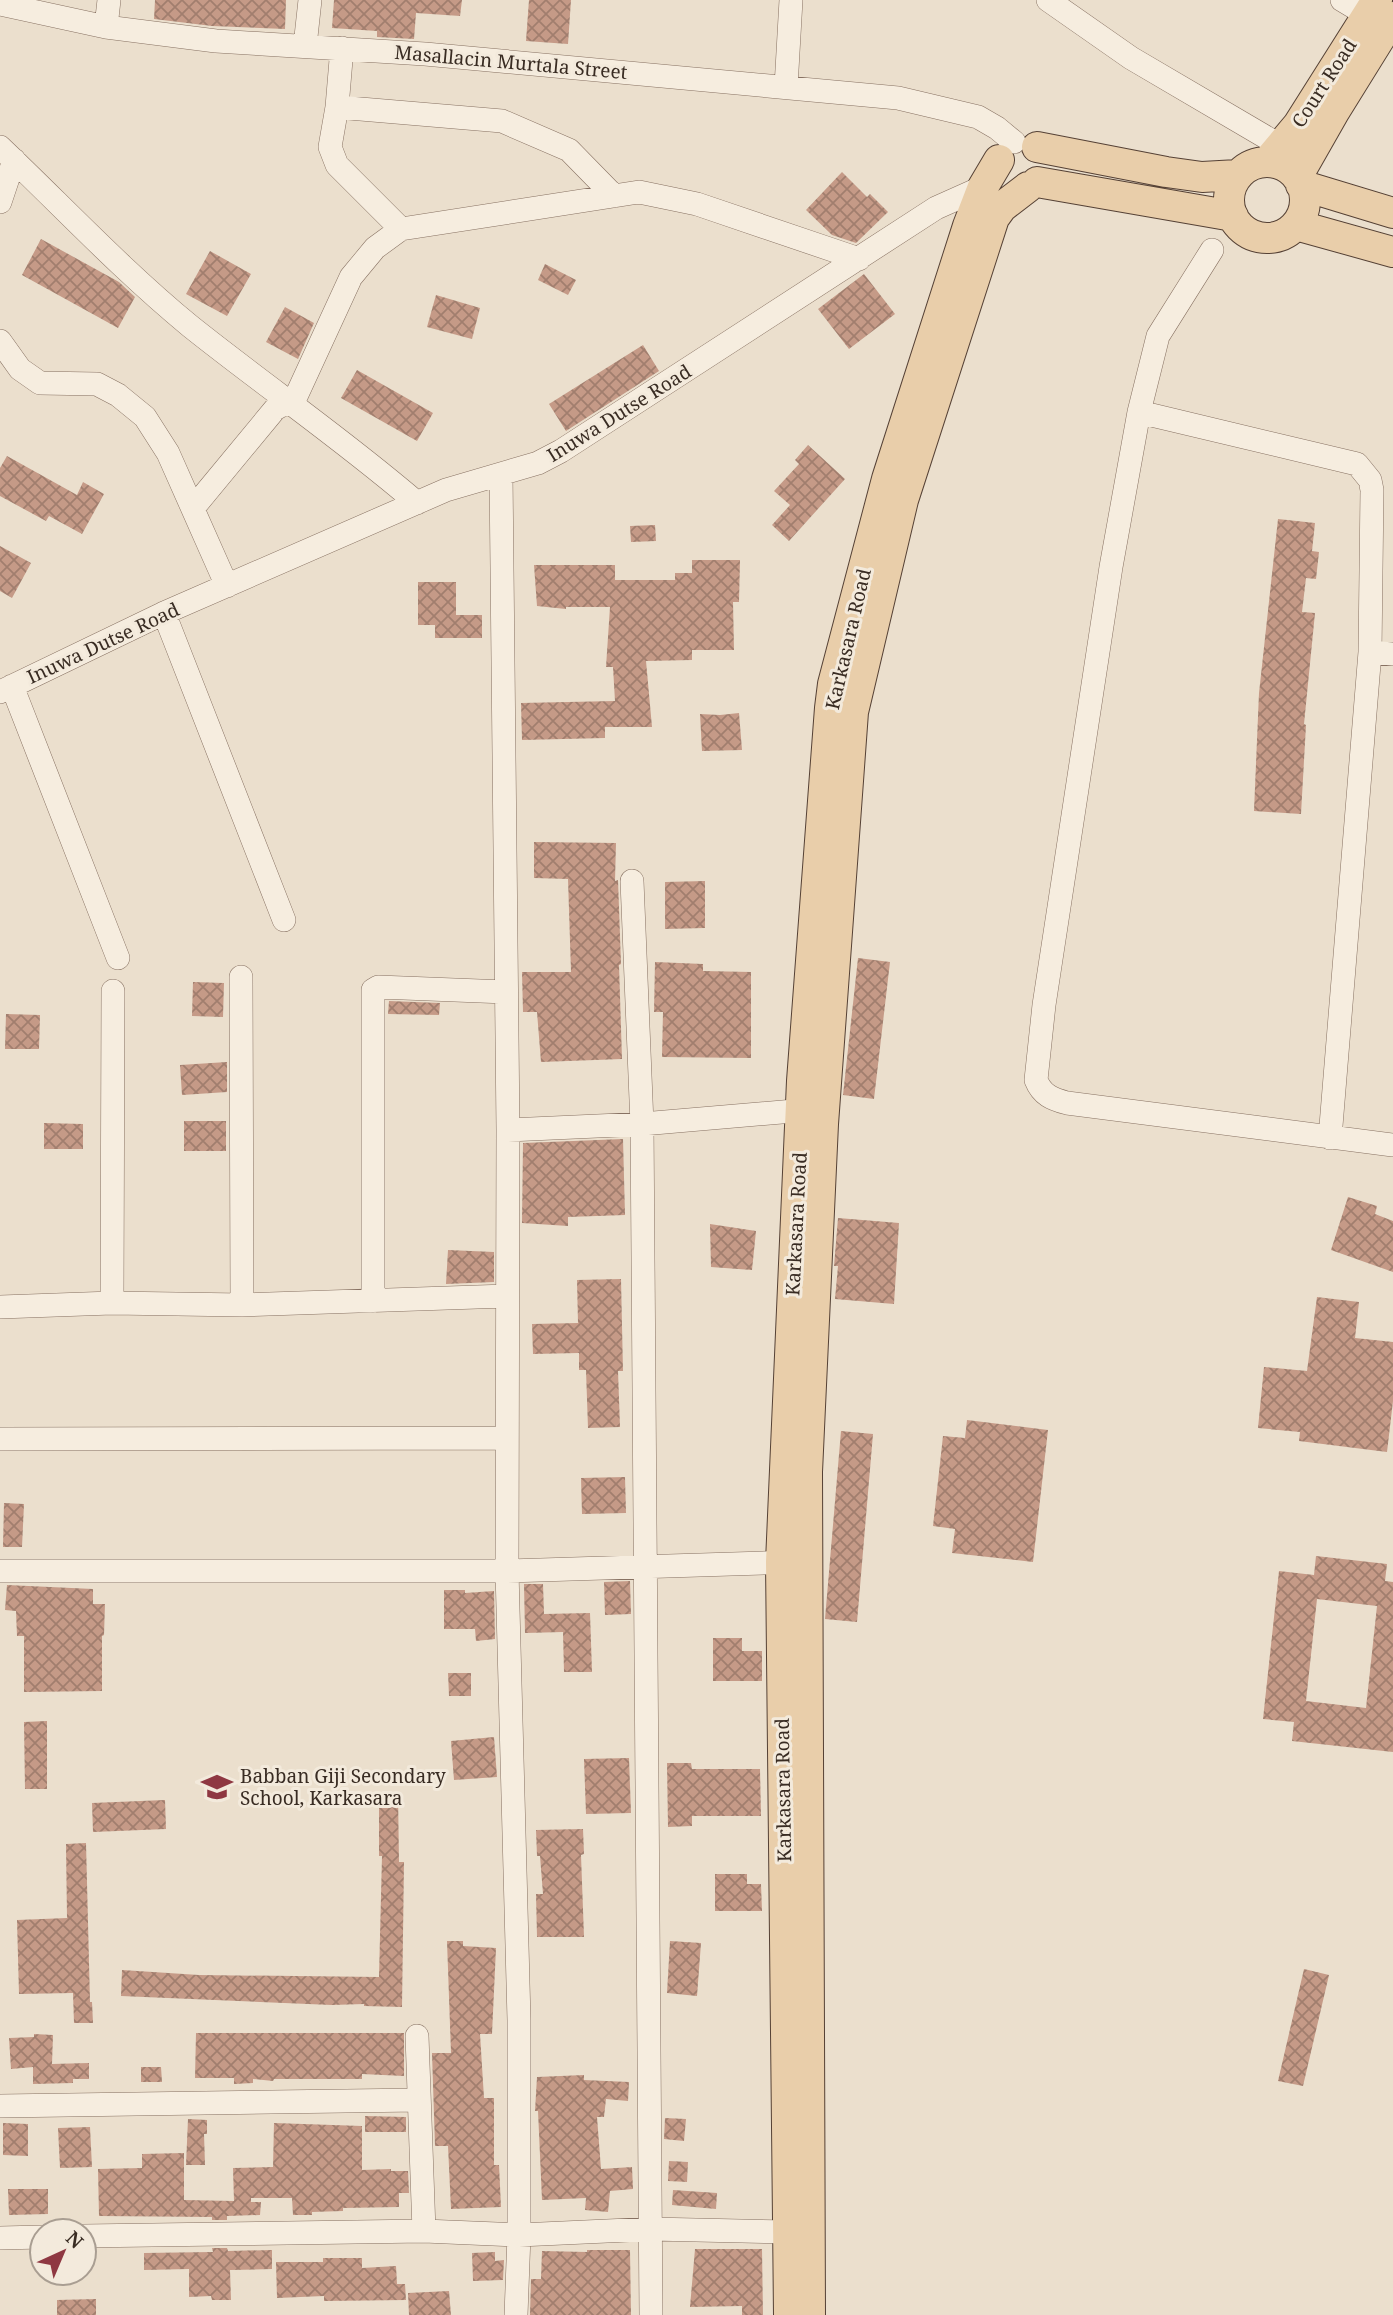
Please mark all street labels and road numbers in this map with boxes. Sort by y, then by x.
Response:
street label: Court Road [1286,33,1363,132]
street label: Masallacin Murtala Street [393,39,629,85]
street label: Inuwa Dutse Road [542,358,696,468]
street label: Karkasara Road [819,566,877,712]
street label: Inuwa Dutse Road [23,596,184,690]
street label: Karkasara Road [779,1151,813,1297]
street label: Karkasara Road [769,1717,797,1862]

